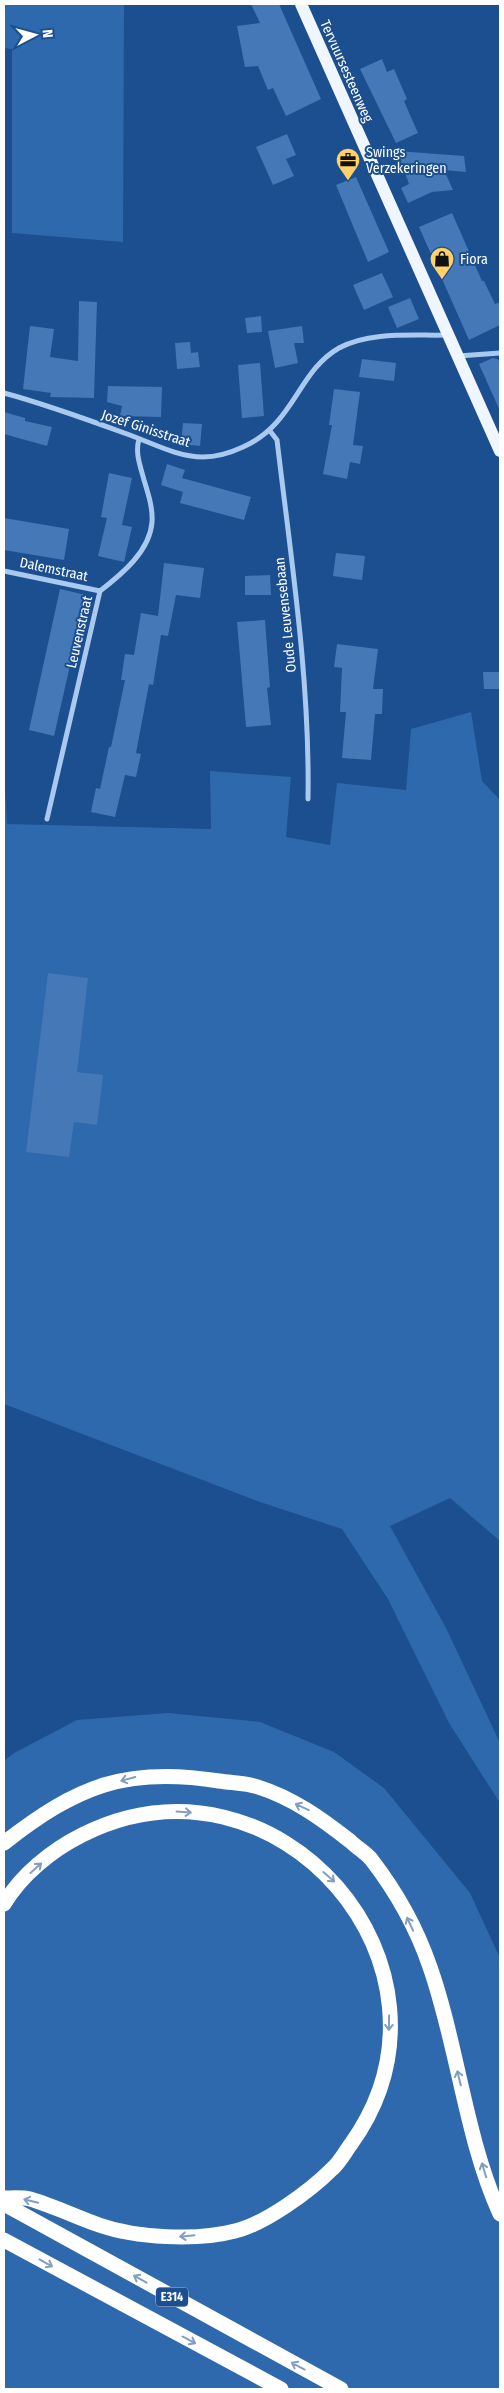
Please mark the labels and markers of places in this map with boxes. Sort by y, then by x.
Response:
place label: Swings Verzekeringen [366,144,447,177]
office icon: Swings Verzekeringen [335,147,361,181]
shop icon: Fiora [429,246,455,280]
place label: Fiora [460,251,488,268]

